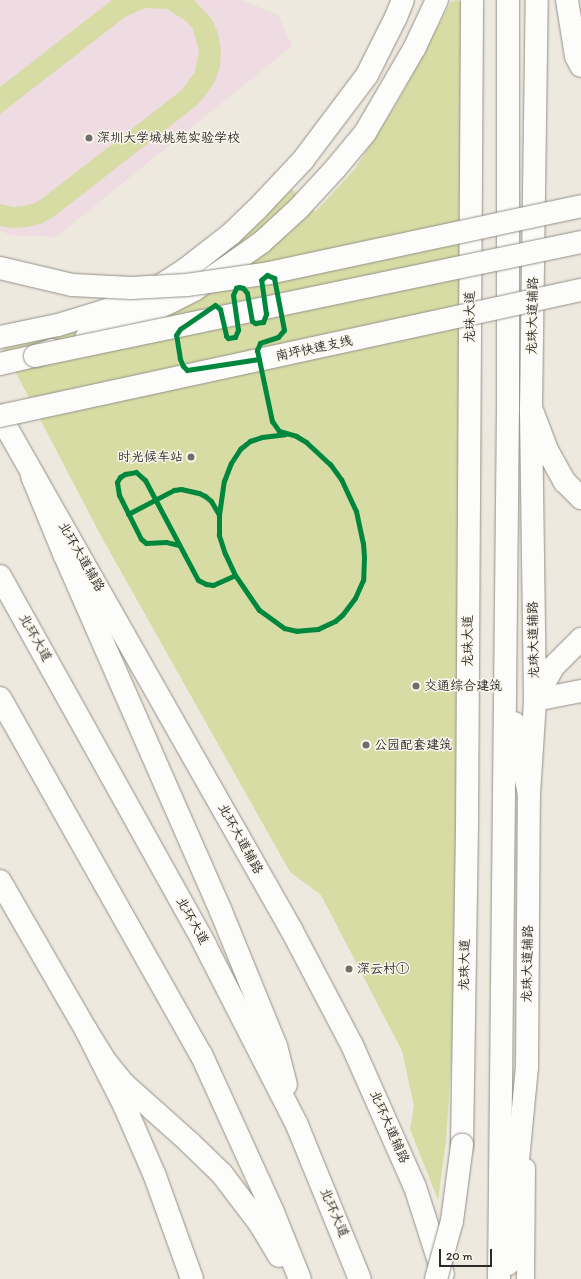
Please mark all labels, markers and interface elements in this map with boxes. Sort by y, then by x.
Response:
place label: 深圳大学城桃苑实验学校 [97,130,240,146]
marker: 深圳大学城桃苑实验学校 [84,133,94,143]
street label: 龙珠大道辅路 [525,277,541,355]
street label: 龙珠大道 [462,291,478,343]
street label: 南坪快速支线 [274,333,354,365]
place label: 时光候车站 [118,449,183,465]
marker: 时光候车站 [186,452,196,462]
street label: 北环大道辅路 [55,519,107,595]
street label: 龙珠大道辅路 [526,601,542,679]
street label: 北环大道 [16,611,54,665]
street label: 龙珠大道 [460,615,476,667]
place label: 交通综合建筑 [424,678,502,694]
marker: 交通综合建筑 [411,681,421,691]
place label: 公园配套建筑 [374,737,452,753]
marker: 公园配套建筑 [361,740,371,750]
street label: 北环大道辅路 [214,801,266,877]
street label: 北环大道 [173,894,211,948]
street label: 龙珠大道辅路 [520,925,536,1003]
street label: 龙珠大道 [457,939,473,991]
place label: 深云村① [357,961,409,977]
marker: 深云村① [344,964,354,974]
street label: 北环大道辅路 [366,1088,412,1166]
street label: 北环大道 [317,1186,351,1240]
scale bar [441,1241,494,1267]
text: 20 m [446,1249,473,1263]

